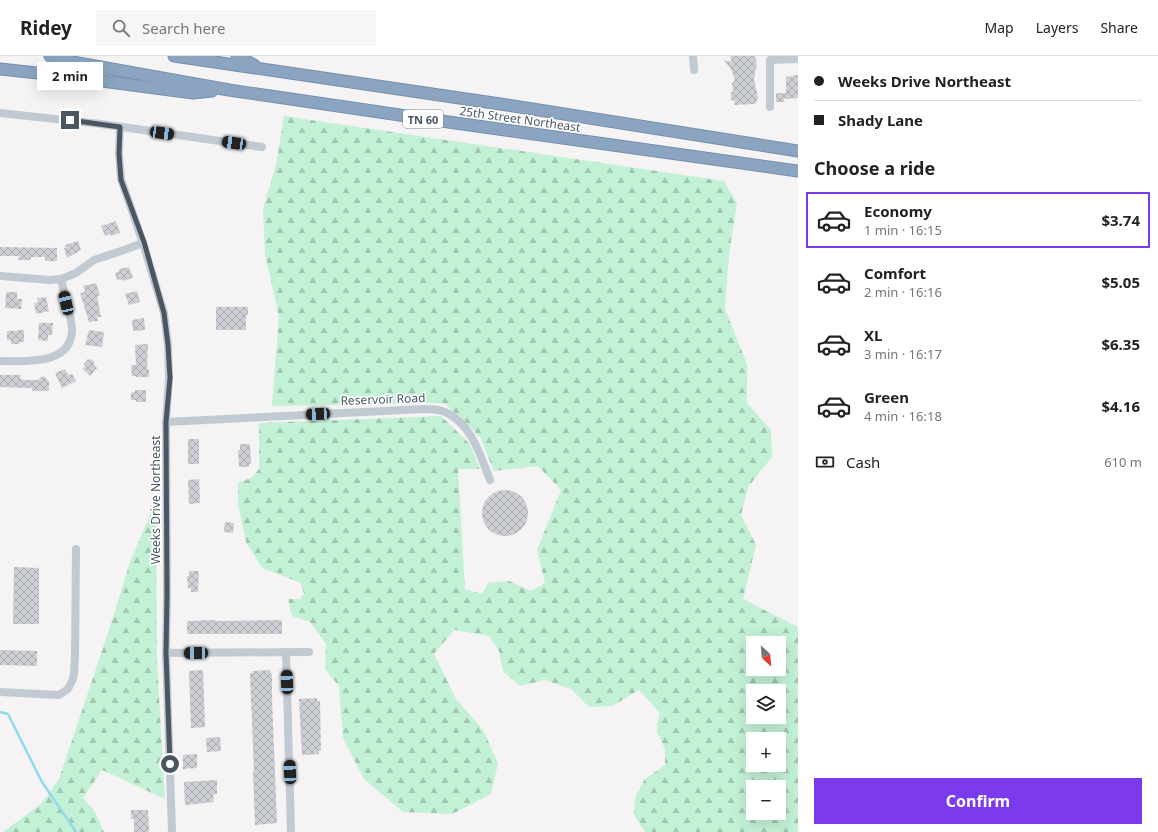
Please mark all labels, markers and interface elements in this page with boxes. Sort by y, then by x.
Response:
search box [96,10,376,46]
text: Ridey [20,15,72,41]
icon: search [110,17,132,39]
text: Search here [142,18,225,38]
text: Map [985,18,1014,37]
text: Layers [1036,18,1078,37]
text: Share [1100,18,1138,37]
callout: 2 min [37,62,103,90]
text: 2 min [52,67,88,85]
text: Weeks Drive Northeast [838,71,1011,91]
street label: 25th Street Northeast [458,102,582,136]
road number: TN 60 [403,110,443,128]
text: Shady Lane [838,110,923,130]
route end [61,111,79,129]
car [149,125,175,141]
car [221,135,247,151]
text: Choose a ride [814,156,935,180]
text: Economy [864,201,932,221]
icon: car [816,202,852,238]
text: $3.74 [1101,210,1140,230]
text: 1 min · 16:15 [864,221,942,239]
text: Comfort [864,263,926,283]
icon: car [816,264,852,300]
text: $5.05 [1101,272,1140,292]
text: 2 min · 16:16 [864,283,942,301]
car [57,290,75,316]
text: XL [864,325,882,345]
icon: car [816,326,852,362]
text: $6.35 [1101,334,1140,354]
text: 3 min · 16:17 [864,345,942,363]
text: Green [864,387,909,407]
icon: car [816,388,852,424]
street label: Reservoir Road [340,389,426,409]
text: $4.16 [1101,396,1140,416]
car [306,407,330,421]
text: 4 min · 16:18 [864,407,942,425]
street label: Weeks Drive Northeast [147,435,164,565]
icon: cash [814,451,836,473]
text: Cash [846,452,880,472]
text: 610 m [1104,453,1142,471]
north arrow [746,636,786,676]
map controls [746,636,786,820]
car [184,647,208,659]
car [281,670,293,694]
button: layers [746,684,786,724]
button: + [746,732,786,772]
route start [161,755,179,773]
car [284,760,296,784]
button: Confirm [814,778,1142,824]
button: − [746,780,786,820]

